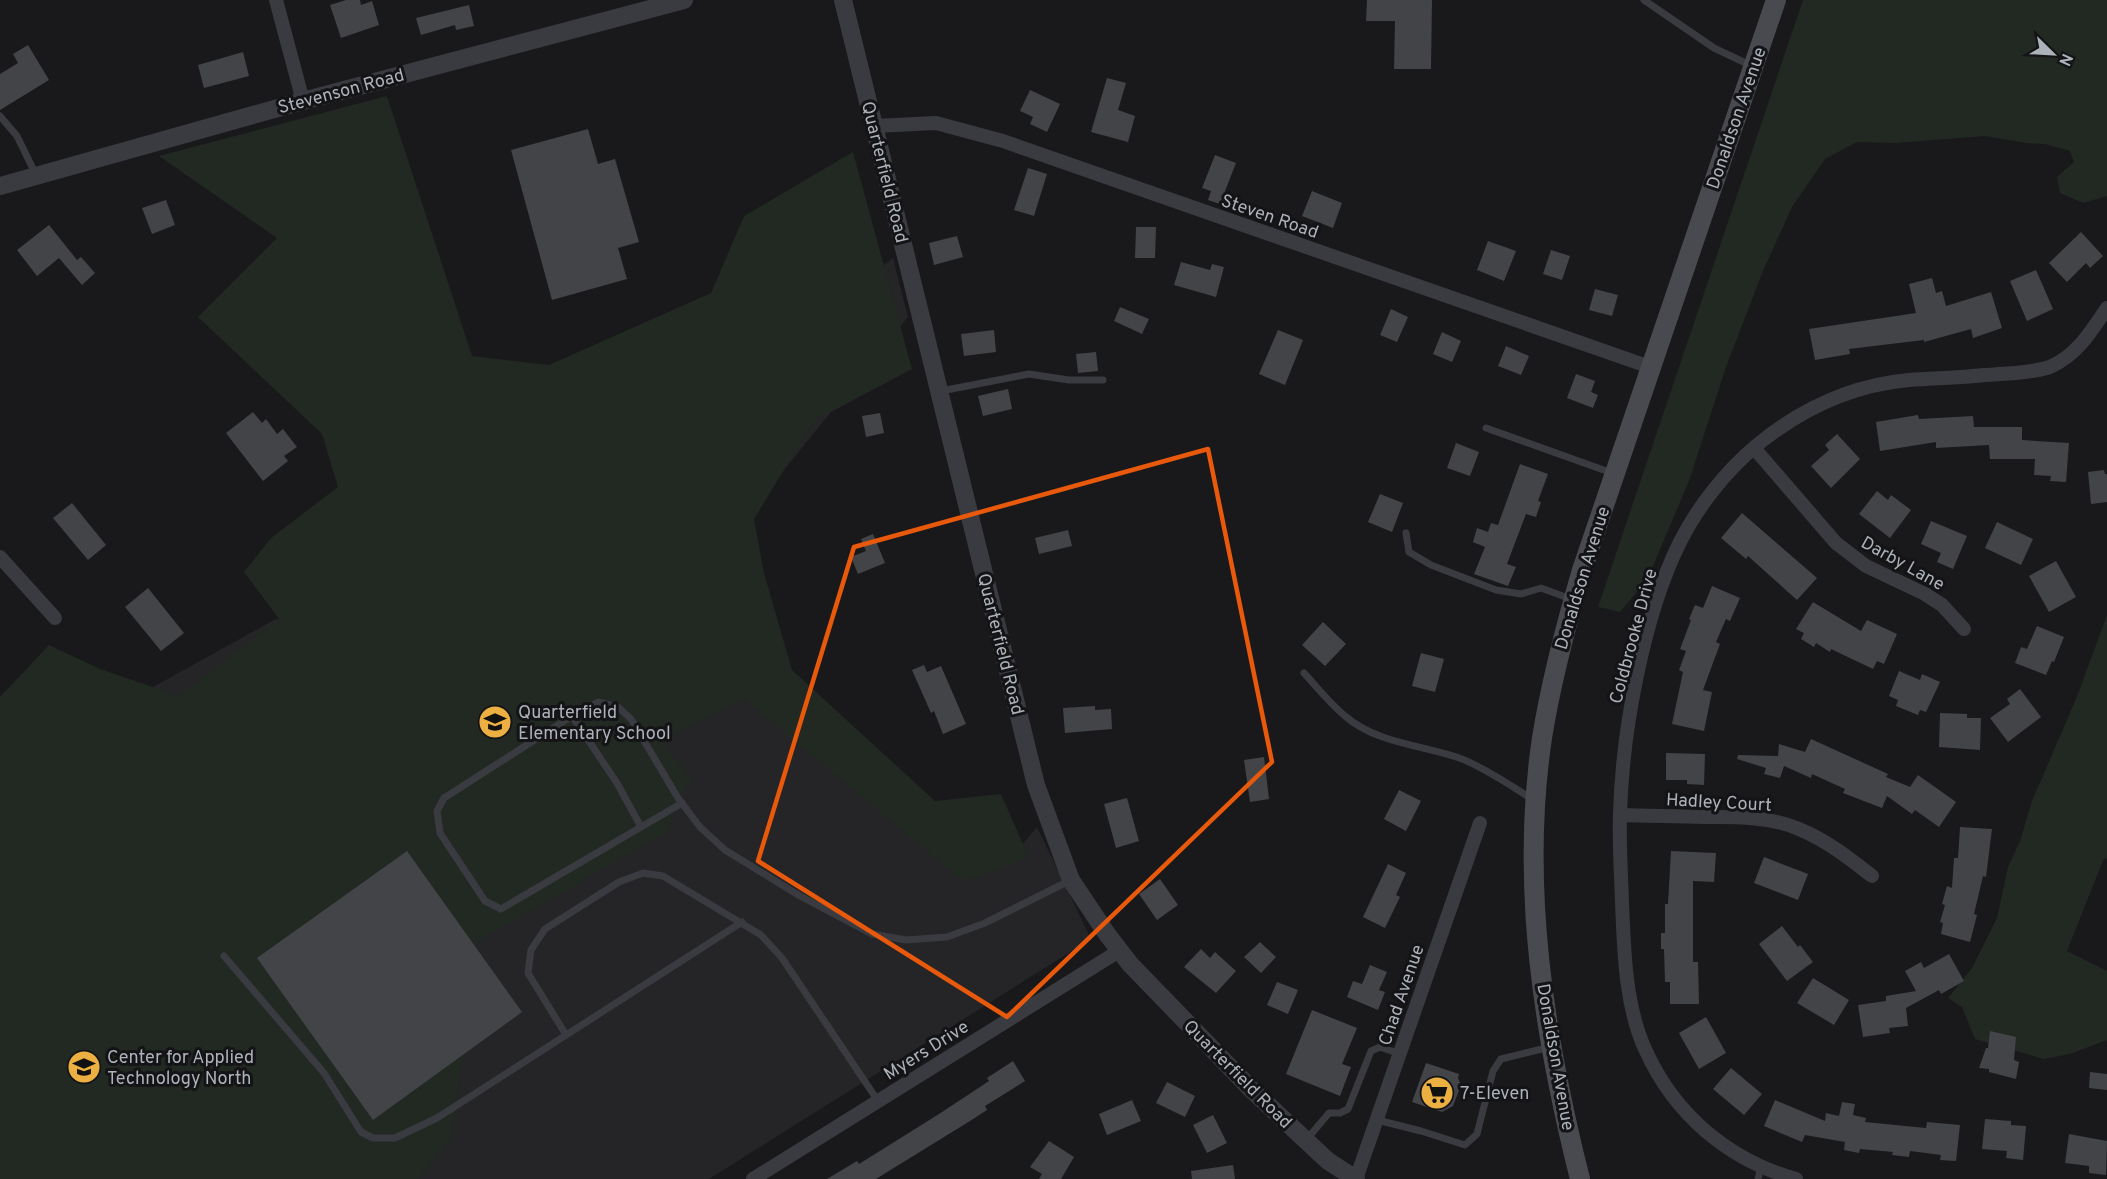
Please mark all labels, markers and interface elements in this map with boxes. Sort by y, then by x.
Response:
north arrow [2023,24,2083,84]
street label: Donaldson Avenue [1702,44,1772,192]
text: N [2053,50,2076,69]
street label: Stevenson Road [276,65,407,120]
street label: Quarterfield Road [855,99,912,245]
street label: Steven Road [1218,190,1321,245]
street label: Donaldson Avenue [1551,504,1616,653]
street label: Darby Lane [1856,532,1948,597]
street label: Coldbrooke Drive [1605,566,1664,707]
street label: Quarterfield Road [971,571,1028,717]
place label: Quarterfield Elementary School [518,702,671,746]
school or university icon: Quarterfield Elementary School [477,704,513,740]
street label: Hadley Court [1665,789,1772,818]
street label: Chad Avenue [1374,942,1430,1049]
street label: Donaldson Avenue [1530,982,1579,1132]
street label: Myers Drive [880,1016,974,1086]
street label: Quarterfield Road [1178,1016,1296,1134]
place label: Center for Applied Technology North [107,1047,254,1091]
school or university icon: Center for Applied Technology North [66,1049,102,1085]
supermarket icon: 7-Eleven [1419,1075,1455,1111]
place label: 7-Eleven [1460,1083,1529,1106]

